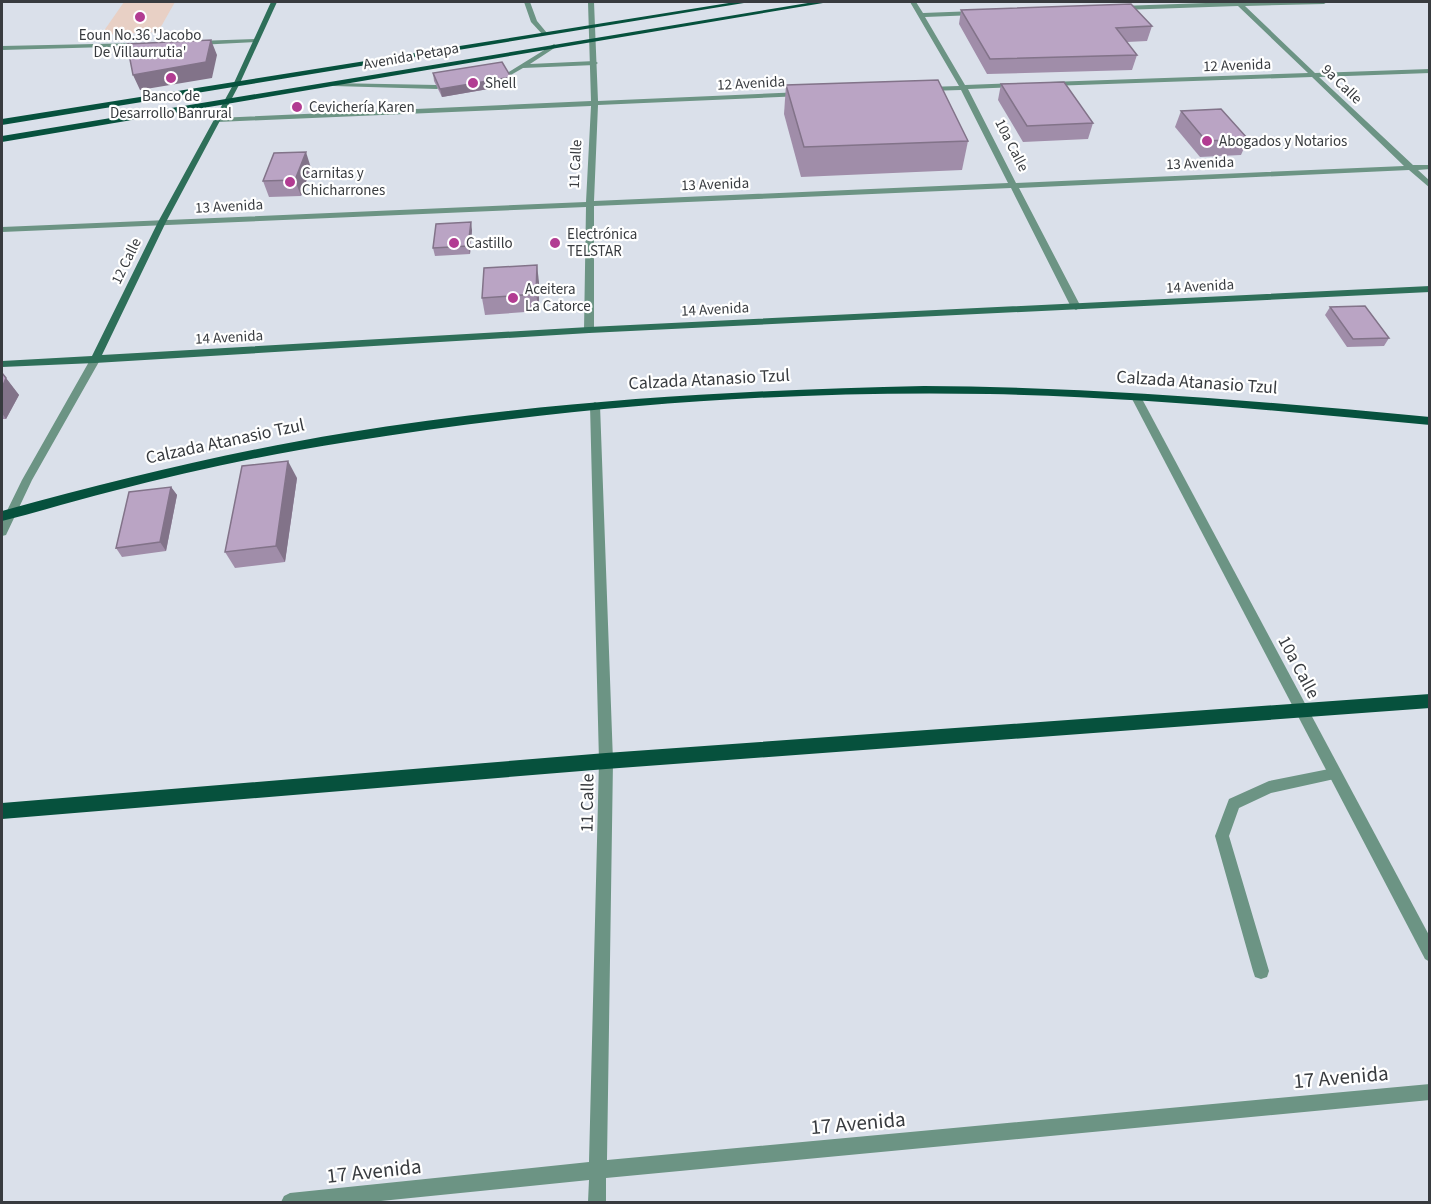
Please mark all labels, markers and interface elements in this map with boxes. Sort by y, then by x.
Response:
marker: Eoun No.36 'Jacobo De Villaurrutia' [133,10,147,24]
place label: Eoun No.36 'Jacobo De Villaurrutia' [79,25,201,63]
street label: Avenida Petapa [362,38,460,75]
street label: 12 Avenida [1203,54,1271,77]
street label: 9a Calle [1317,60,1367,109]
marker: Banco de Desarrollo Banrural [164,71,178,85]
street label: 12 Avenida [716,71,786,96]
place label: Shell [485,73,516,94]
marker: Shell [466,76,480,90]
place label: Banco de Desarrollo Banrural [110,86,232,124]
place label: Cevichería Karen [309,97,415,118]
marker: Cevichería Karen [290,100,304,114]
street label: 10a Calle [989,115,1034,175]
place label: Abogados y Notarios [1219,131,1347,152]
marker: Abogados y Notarios [1200,134,1214,148]
street label: 11 Calle [564,139,587,189]
street label: 13 Avenida [1166,152,1234,175]
place label: Carnitas y Chicharrones [302,163,385,201]
street label: 13 Avenida [681,173,749,196]
marker: Carnitas y Chicharrones [283,175,297,189]
street label: 13 Avenida [194,194,264,219]
place label: Electrónica TELSTAR [567,224,637,262]
place label: Castillo [466,233,513,254]
street label: 12 Calle [106,235,147,288]
marker: Castillo [447,236,461,250]
marker: Electrónica TELSTAR [548,236,562,250]
street label: 14 Avenida [1165,274,1235,299]
place label: Aceitera La Catorce [525,279,591,317]
marker: Aceitera La Catorce [506,291,520,305]
street label: 14 Avenida [680,297,750,322]
street label: 14 Avenida [194,325,264,350]
street label: Calzada Atanasio Tzul [628,363,790,396]
street label: Calzada Atanasio Tzul [1115,364,1278,401]
street label: Calzada Atanasio Tzul [143,412,307,471]
street label: 10a Calle [1272,631,1326,703]
street label: 11 Calle [574,773,601,833]
street label: 17 Avenida [1292,1058,1390,1096]
street label: 17 Avenida [809,1104,907,1142]
street label: 17 Avenida [325,1151,423,1191]

